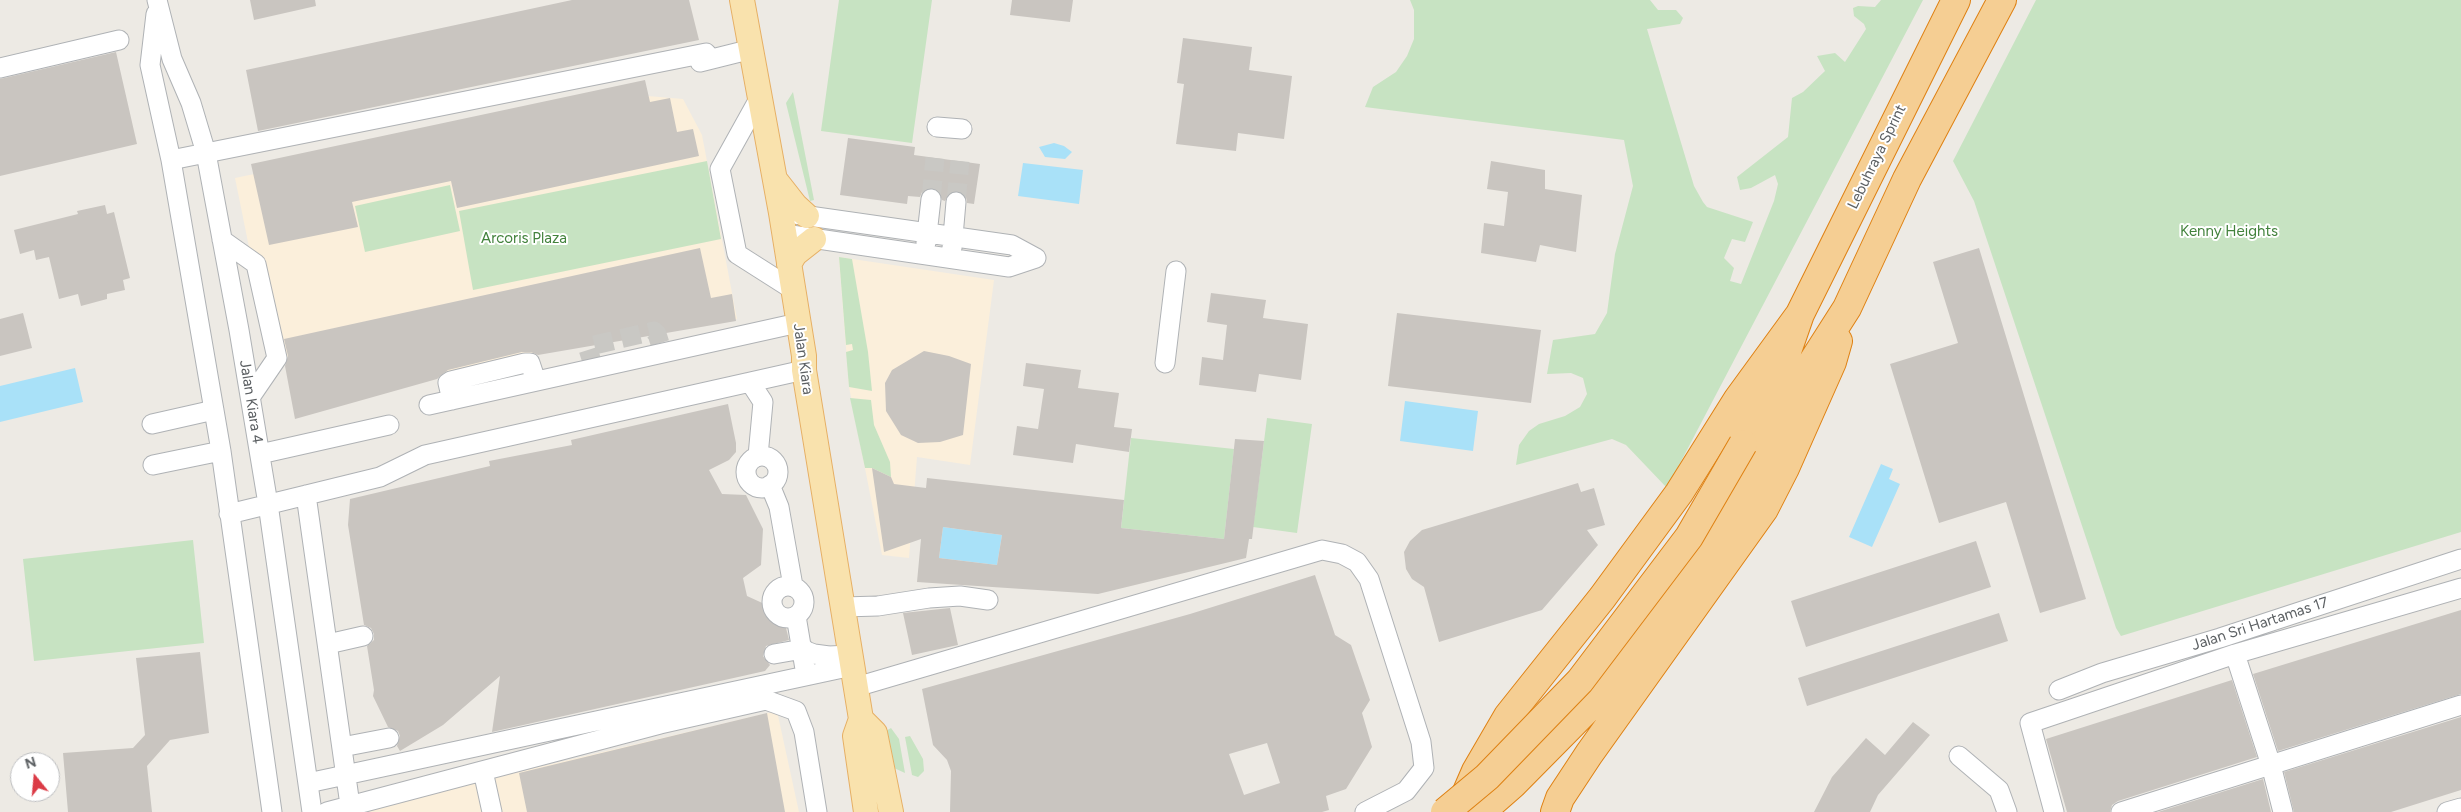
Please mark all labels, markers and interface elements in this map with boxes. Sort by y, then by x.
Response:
street label: Lebuhraya Sprint [1844,102,1910,212]
park label: Kenny Heights [2180,223,2278,241]
park label: Arcoris Plaza [481,230,567,248]
street label: Jalan Kiara [789,322,817,396]
street label: Jalan Kiara 4 [236,359,266,445]
street label: Jalan Sri Hartamas 17 [2189,593,2331,655]
north arrow [10,752,60,802]
text: N [23,753,38,773]

